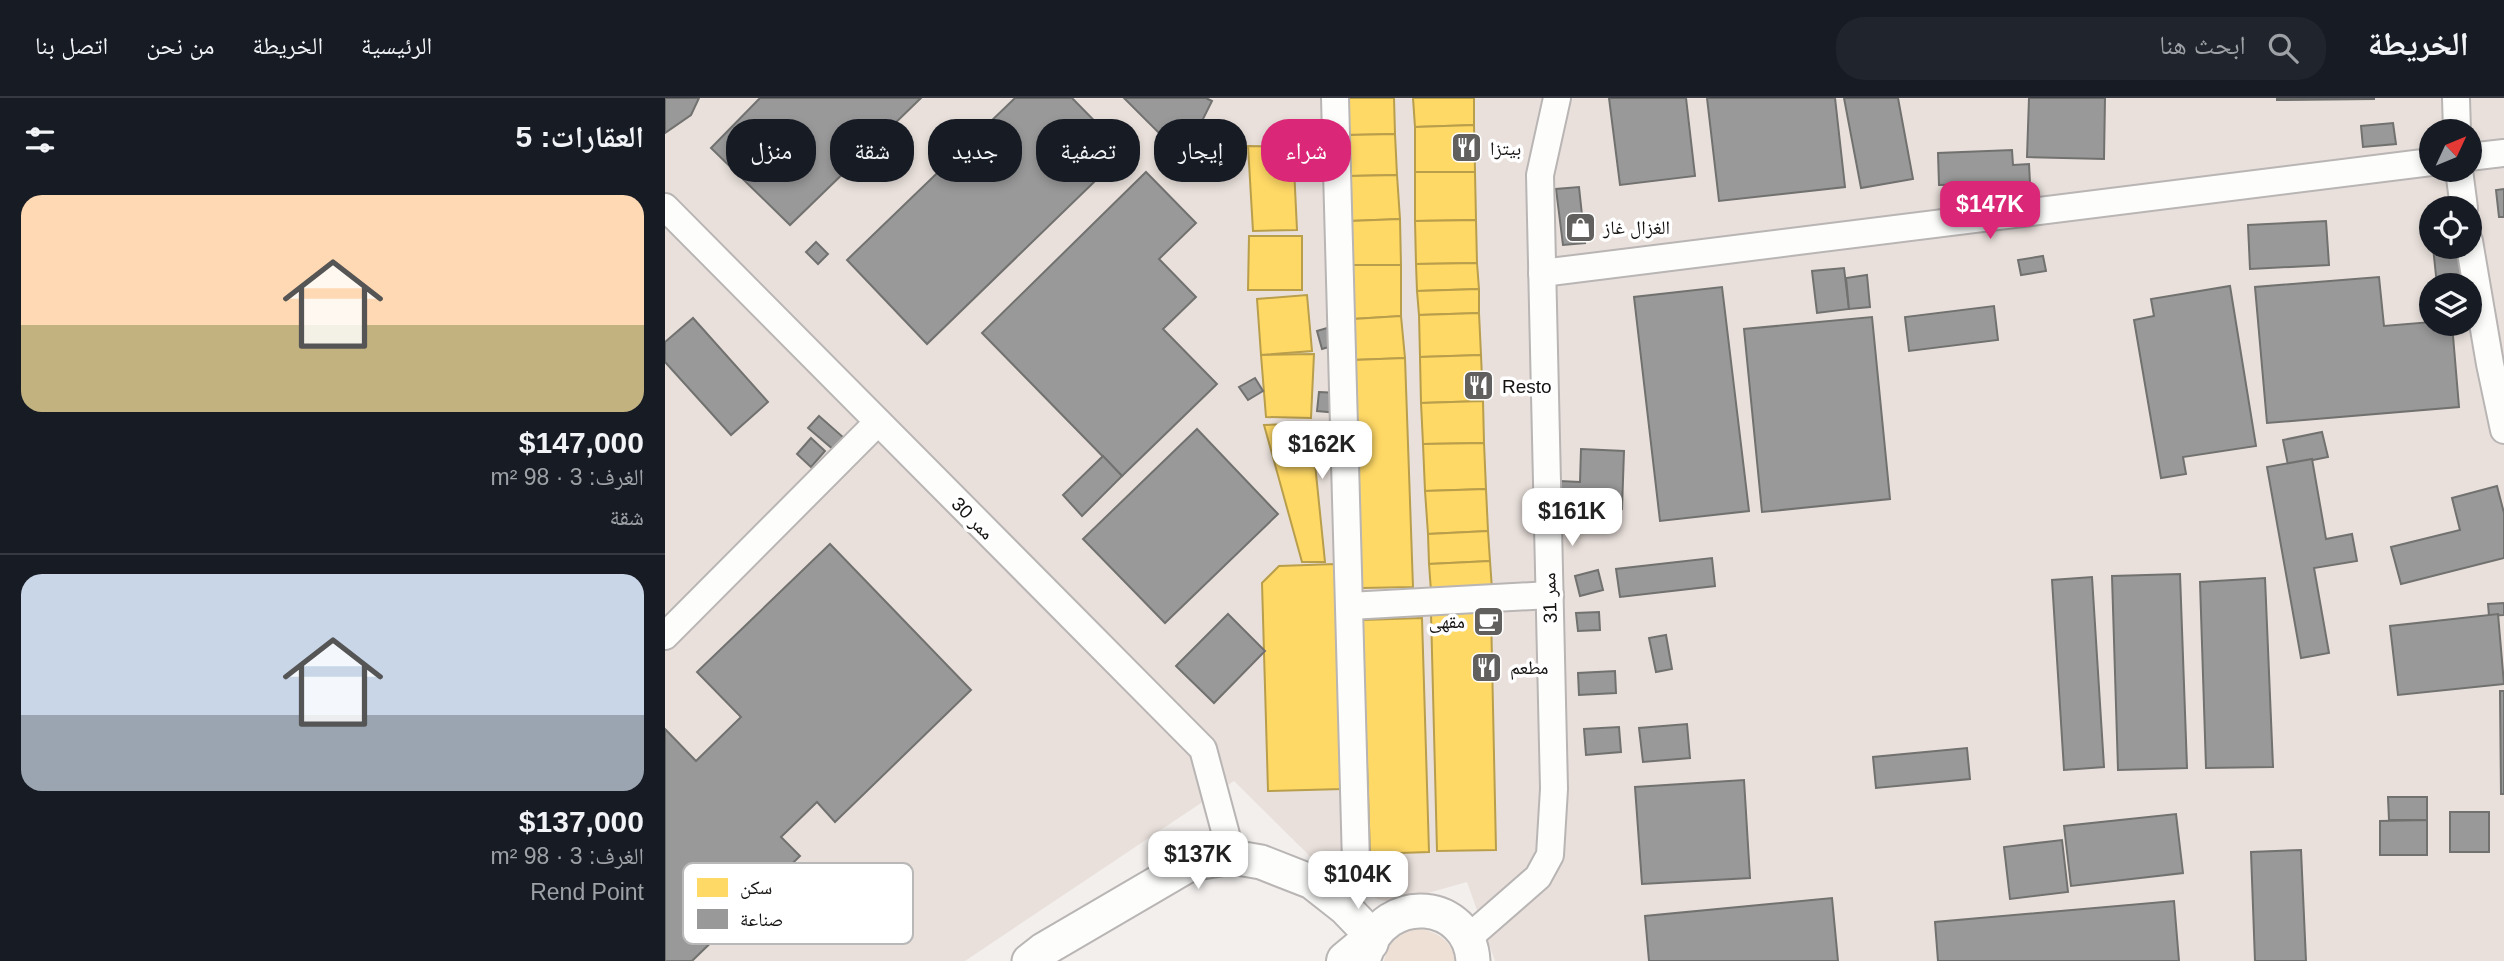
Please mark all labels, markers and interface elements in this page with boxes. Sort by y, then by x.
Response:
search box [1836,17,2326,80]
text: الخريطة [2368,25,2469,62]
icon: search [2264,29,2302,67]
text: ابحث هنا [2159,30,2246,60]
text: اتصل بنا [35,32,108,59]
text: من نحن [146,32,214,59]
text: الخريطة [252,32,323,59]
text: الرئيسية [361,32,432,59]
chip: منزل [726,119,816,182]
chip: شقة [830,119,914,182]
chip: جديد [928,119,1022,182]
chip: تصفية [1036,119,1140,182]
chip: إيجار [1154,119,1247,182]
chip: شراء [1261,119,1351,182]
north arrow [2419,119,2481,182]
map controls [2419,119,2482,336]
text: العقارات: 5 [516,120,644,153]
icon: filters [21,121,59,159]
restaurant icon: بيتزا [1450,131,1484,165]
place label: بيتزا [1490,138,1521,160]
pin: $147K [1941,181,2039,241]
text: $147K [1956,191,2024,217]
button: locate [2419,196,2482,259]
shop icon: الغزال غاز [1563,210,1597,244]
place label: الغزال غاز [1602,217,1670,239]
icon: home [270,241,396,367]
button: layers [2419,273,2482,336]
restaurant icon: Resto [1462,369,1496,403]
place label: Resto [1502,376,1552,397]
pin: $162K [1273,422,1371,481]
text: $147,000 [519,426,644,459]
text: $162K [1288,431,1356,457]
text: الغرف: 3 · 98 m² [490,464,644,490]
pin: $161K [1523,489,1621,548]
street label: ممر 30 [947,493,998,544]
text: $161K [1538,498,1606,524]
text: شقة [610,504,644,530]
street label: ممر 31 [1538,572,1562,624]
cafe icon: مقهى [1471,604,1505,638]
place label: مقهى [1429,611,1465,633]
icon: home [270,619,396,745]
restaurant icon: مطعم [1470,650,1504,684]
place label: مطعم [1510,657,1549,680]
text: $137,000 [519,805,644,838]
pin: $137K [1149,832,1247,891]
text: $137K [1164,841,1232,867]
text: الغرف: 3 · 98 m² [490,843,644,869]
pin: $104K [1309,852,1407,911]
text: $104K [1324,861,1392,887]
legend [683,863,913,944]
text: سكن [740,877,772,899]
text: Rend Point [530,879,644,905]
text: صناعة [740,909,783,930]

